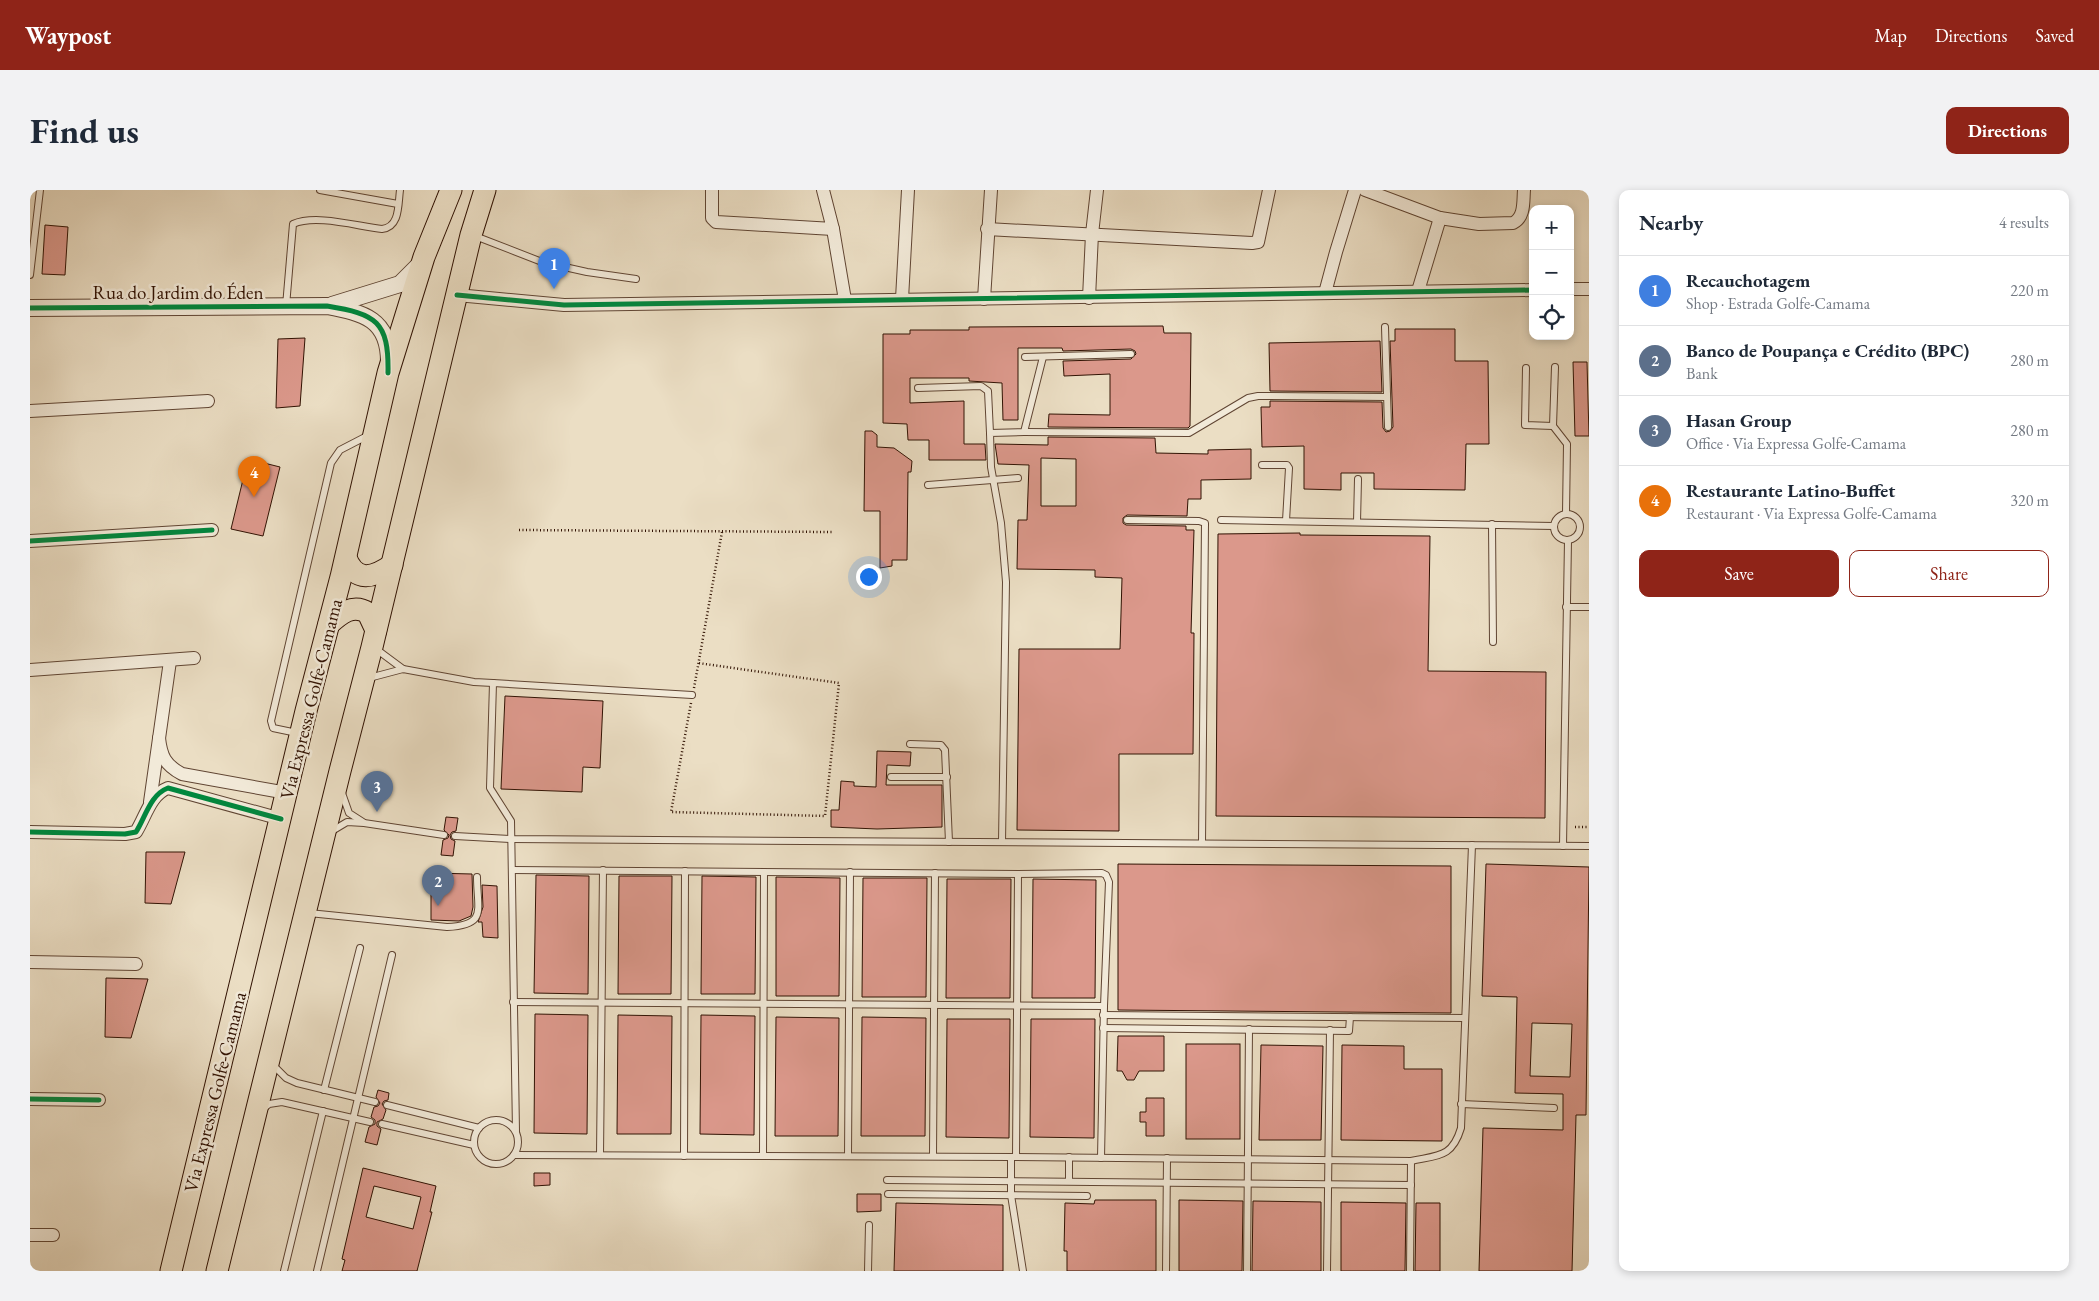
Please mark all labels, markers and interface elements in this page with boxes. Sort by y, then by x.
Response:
text: Waypost [25,20,111,51]
text: Map [1875,24,1907,47]
text: Directions [1935,24,2007,47]
text: Saved [2035,24,2074,47]
button: Directions [1946,107,2069,154]
text: Find us [30,108,139,153]
map controls [1529,205,1574,340]
button: + [1529,205,1574,250]
text: Nearby [1639,209,1703,236]
text: 4 results [1999,212,2049,233]
pin: 1 [538,248,570,289]
button: − [1529,250,1574,295]
text: Recauchotagem [1686,268,1810,293]
street label: Rua do Jardim do Éden [92,280,264,305]
text: 1 [1651,280,1659,301]
text: 220 m [2010,280,2049,301]
text: Shop · Estrada Golfe-Camama [1686,293,1870,314]
button: locate [1529,295,1574,340]
text: Banco de Poupança e Crédito (BPC) [1686,338,1969,363]
text: 2 [1651,350,1659,371]
text: 280 m [2010,350,2049,371]
text: Bank [1686,363,1718,384]
text: Hasan Group [1686,408,1792,433]
text: 3 [1651,420,1659,441]
text: 280 m [2010,420,2049,441]
text: Office · Via Expressa Golfe-Camama [1686,433,1906,454]
pin: 4 [238,456,270,497]
text: Restaurante Latino-Buffet [1686,478,1895,503]
text: 4 [1651,490,1659,511]
text: 320 m [2010,490,2049,511]
text: Restaurant · Via Expressa Golfe-Camama [1686,503,1937,524]
button: Save [1639,550,1839,597]
button: Share [1849,550,2049,597]
your location [856,564,882,590]
street label: Via Expressa Golfe-Camama [274,596,348,802]
pin: 3 [361,771,393,812]
pin: 2 [422,865,454,906]
street label: Via Expressa Golfe-Camama [178,989,252,1195]

